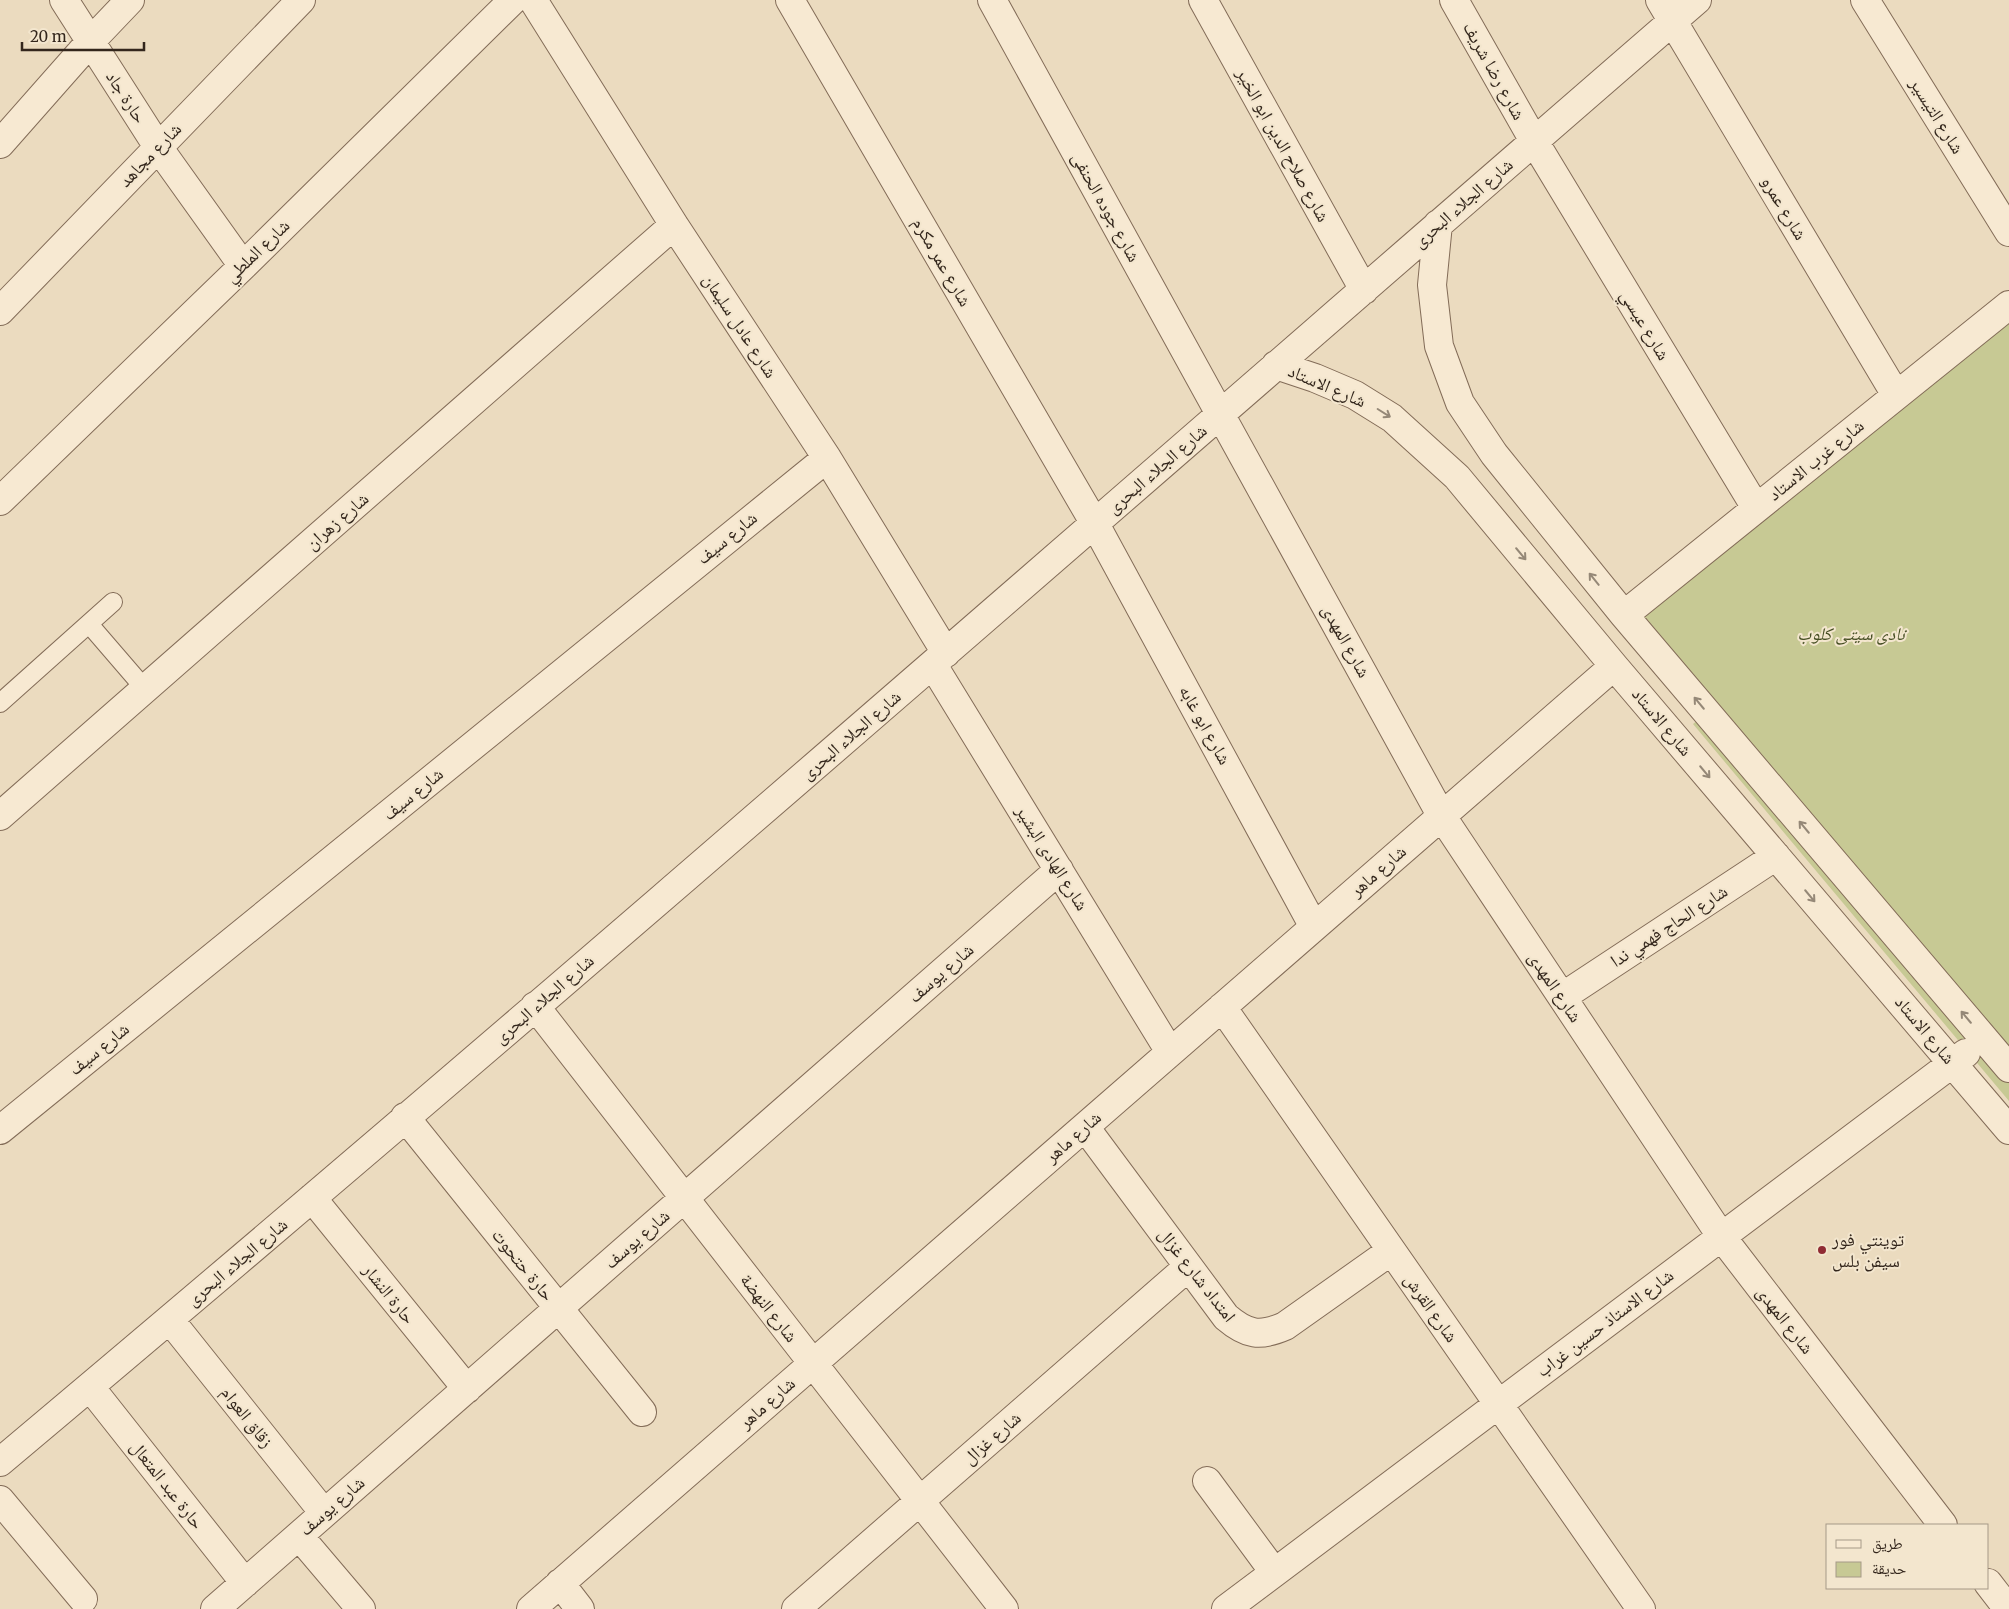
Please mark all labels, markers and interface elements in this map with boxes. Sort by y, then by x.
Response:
street label: شارع رضا شريف [1458,18,1531,124]
scale bar [22,20,145,52]
text: 20 m [30,27,67,46]
street label: شارع صلاح الدين ابو الخير [1230,63,1335,226]
street label: حارة جاد [101,66,152,127]
street label: شارع التيسير [1905,73,1970,158]
street label: شارع مجاهد [113,118,186,192]
street label: شارع جوده الحنفى [1067,148,1146,266]
street label: شارع الجلاء البحرى [1408,153,1518,252]
street label: شارع عمرو [1756,172,1812,244]
street label: شارع عمر مكرم [907,213,977,311]
street label: شارع الملطي [219,214,297,290]
street label: شارع عادل سليمان [698,269,783,382]
street label: شارع عيسي [1612,285,1675,366]
street label: شارع الاستاد [1285,359,1370,412]
one-way arrow [1377,409,1391,419]
street label: شارع غرب الاستاد [1763,414,1868,505]
street label: شارع الجلاء البحرى [1102,419,1212,518]
street label: شارع زهران [300,487,373,554]
street label: شارع سيف [692,506,762,569]
one-way arrow [1516,548,1527,561]
one-way arrow [1589,572,1600,585]
street label: شارع المهدى [1317,600,1376,682]
park label: نادى سيتى كلوب [1797,622,1908,645]
street label: شارع ابو غابه [1174,681,1237,768]
street label: شارع الاستاد [1627,683,1698,761]
street label: شارع الجلاء البحرى [796,685,906,784]
one-way arrow [1693,697,1704,710]
street label: شارع سيف [378,762,448,825]
one-way arrow [1699,766,1711,779]
street label: شارع الهادى البشير [1010,800,1094,915]
one-way arrow [1799,821,1810,834]
street label: شارع ماهر [1344,840,1411,902]
street label: شارع الحاج فهمي ندا [1606,879,1734,975]
one-way arrow [1805,889,1816,902]
street label: شارع يوسف [903,938,978,1007]
street label: شارع المهدى [1523,947,1587,1027]
street label: شارع الجلاء البحرى [489,949,599,1048]
street label: شارع الاستاد [1890,991,1961,1069]
one-way arrow [1960,1011,1972,1024]
street label: شارع سيف [64,1017,134,1080]
street label: شارع ماهر [1039,1106,1106,1168]
street label: شارع يوسف [599,1204,674,1273]
street label: شارع الجلاء البحرى [181,1212,292,1311]
street label: امتداد شارع غزال [1153,1223,1241,1326]
street label: حارة حتحوت [487,1224,560,1306]
place label: توينتي فور سيفن بلس [1831,1228,1904,1272]
marker: توينتي فور سيفن بلس [1816,1244,1828,1256]
street label: حارة النشار [357,1258,421,1329]
street label: شارع الاستاذ حسين غراب [1532,1263,1678,1382]
street label: شارع النهضة [735,1269,803,1347]
street label: شارع القرش [1399,1269,1464,1347]
street label: شارع المهدى [1752,1281,1819,1359]
street label: شارع ماهر [733,1372,800,1434]
street label: زقاق العوام [215,1381,279,1453]
street label: شارع غزال [958,1406,1026,1469]
street label: حارة عبد المتعال [126,1436,209,1534]
street label: شارع يوسف [294,1471,369,1540]
legend [1826,1524,1989,1589]
text: طريق [1872,1534,1903,1554]
text: حديقة [1872,1559,1907,1578]

